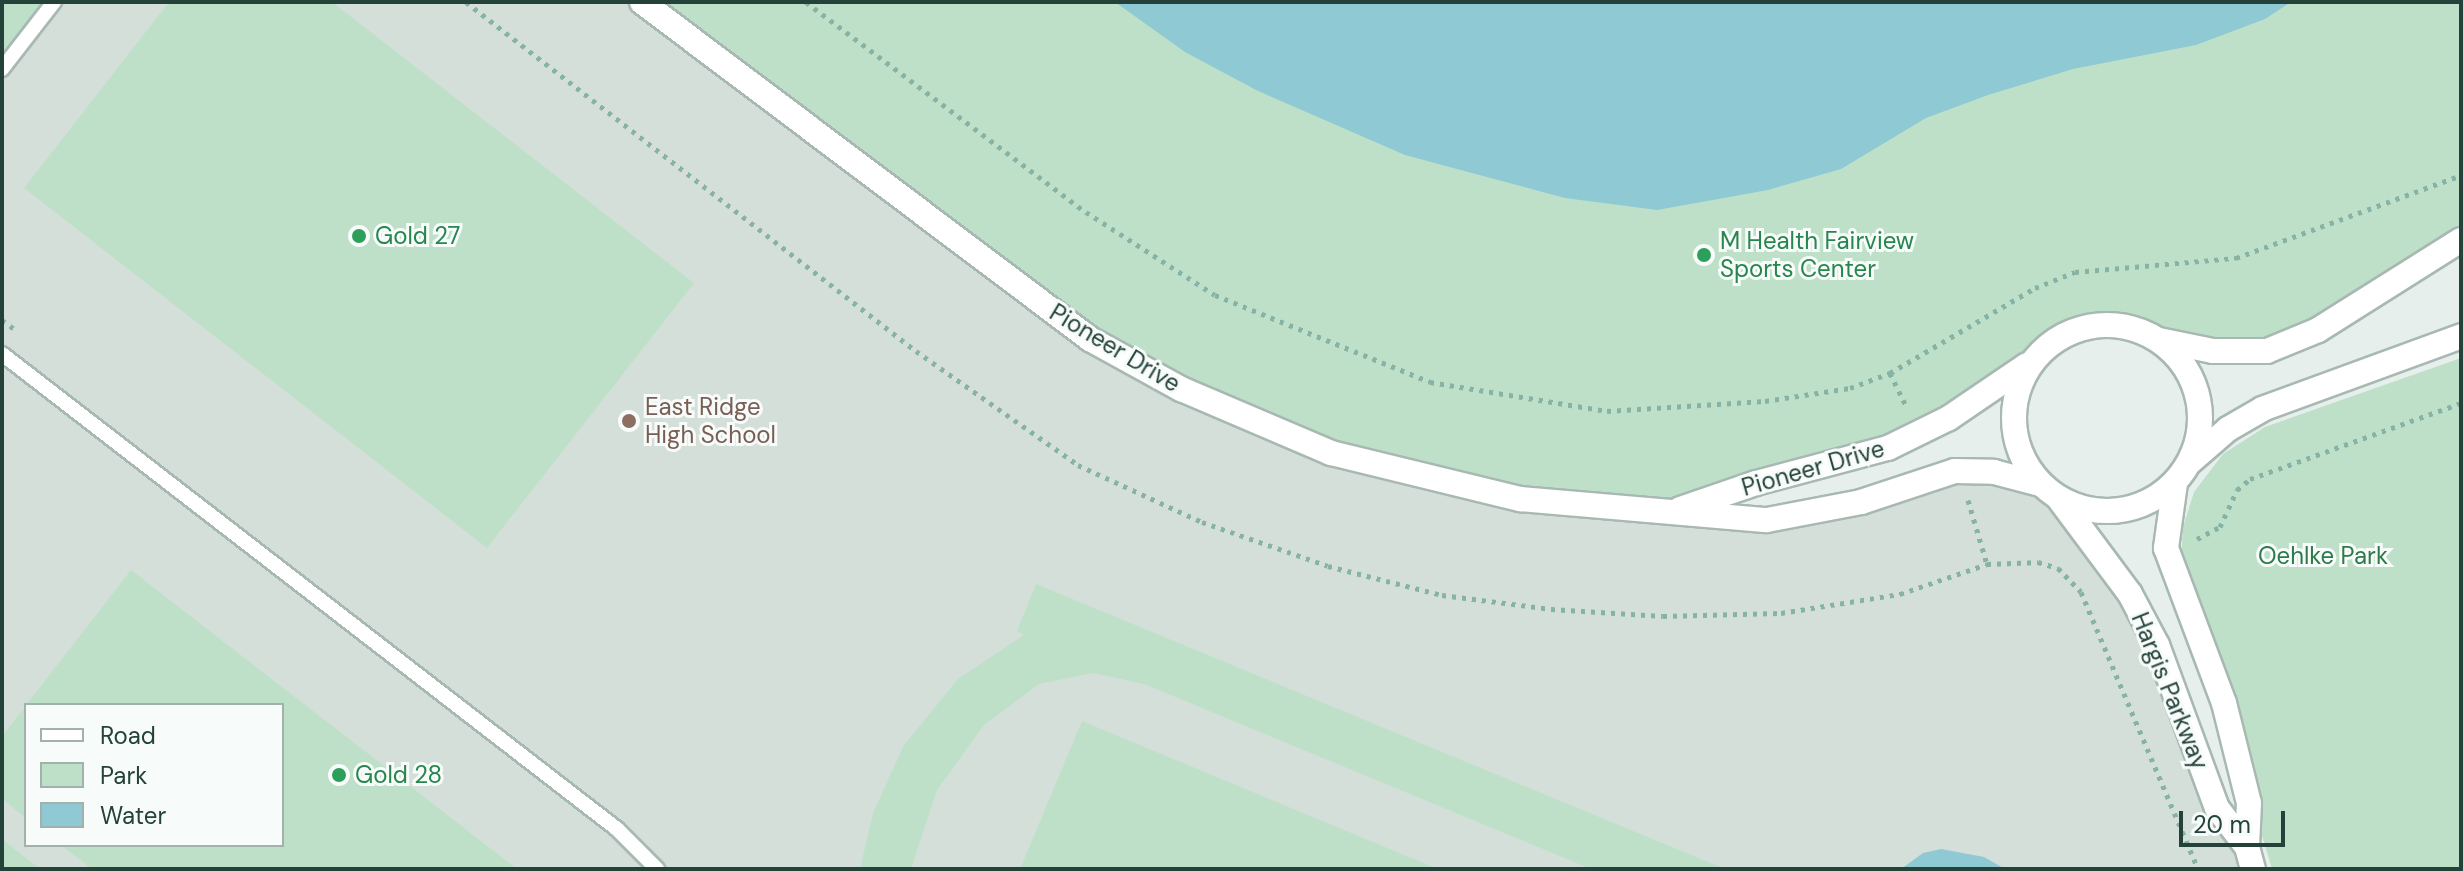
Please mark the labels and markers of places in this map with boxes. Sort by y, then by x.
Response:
place label: Gold 27 [375,222,460,250]
marker: Gold 27 [350,227,368,245]
place label: M Health Fairview Sports Center [1720,227,1914,283]
marker: M Health Fairview Sports Center [1695,246,1713,264]
place label: East Ridge High School [645,393,776,449]
marker: East Ridge High School [620,412,638,430]
place label: Gold 28 [355,761,442,789]
marker: Gold 28 [330,766,348,784]

